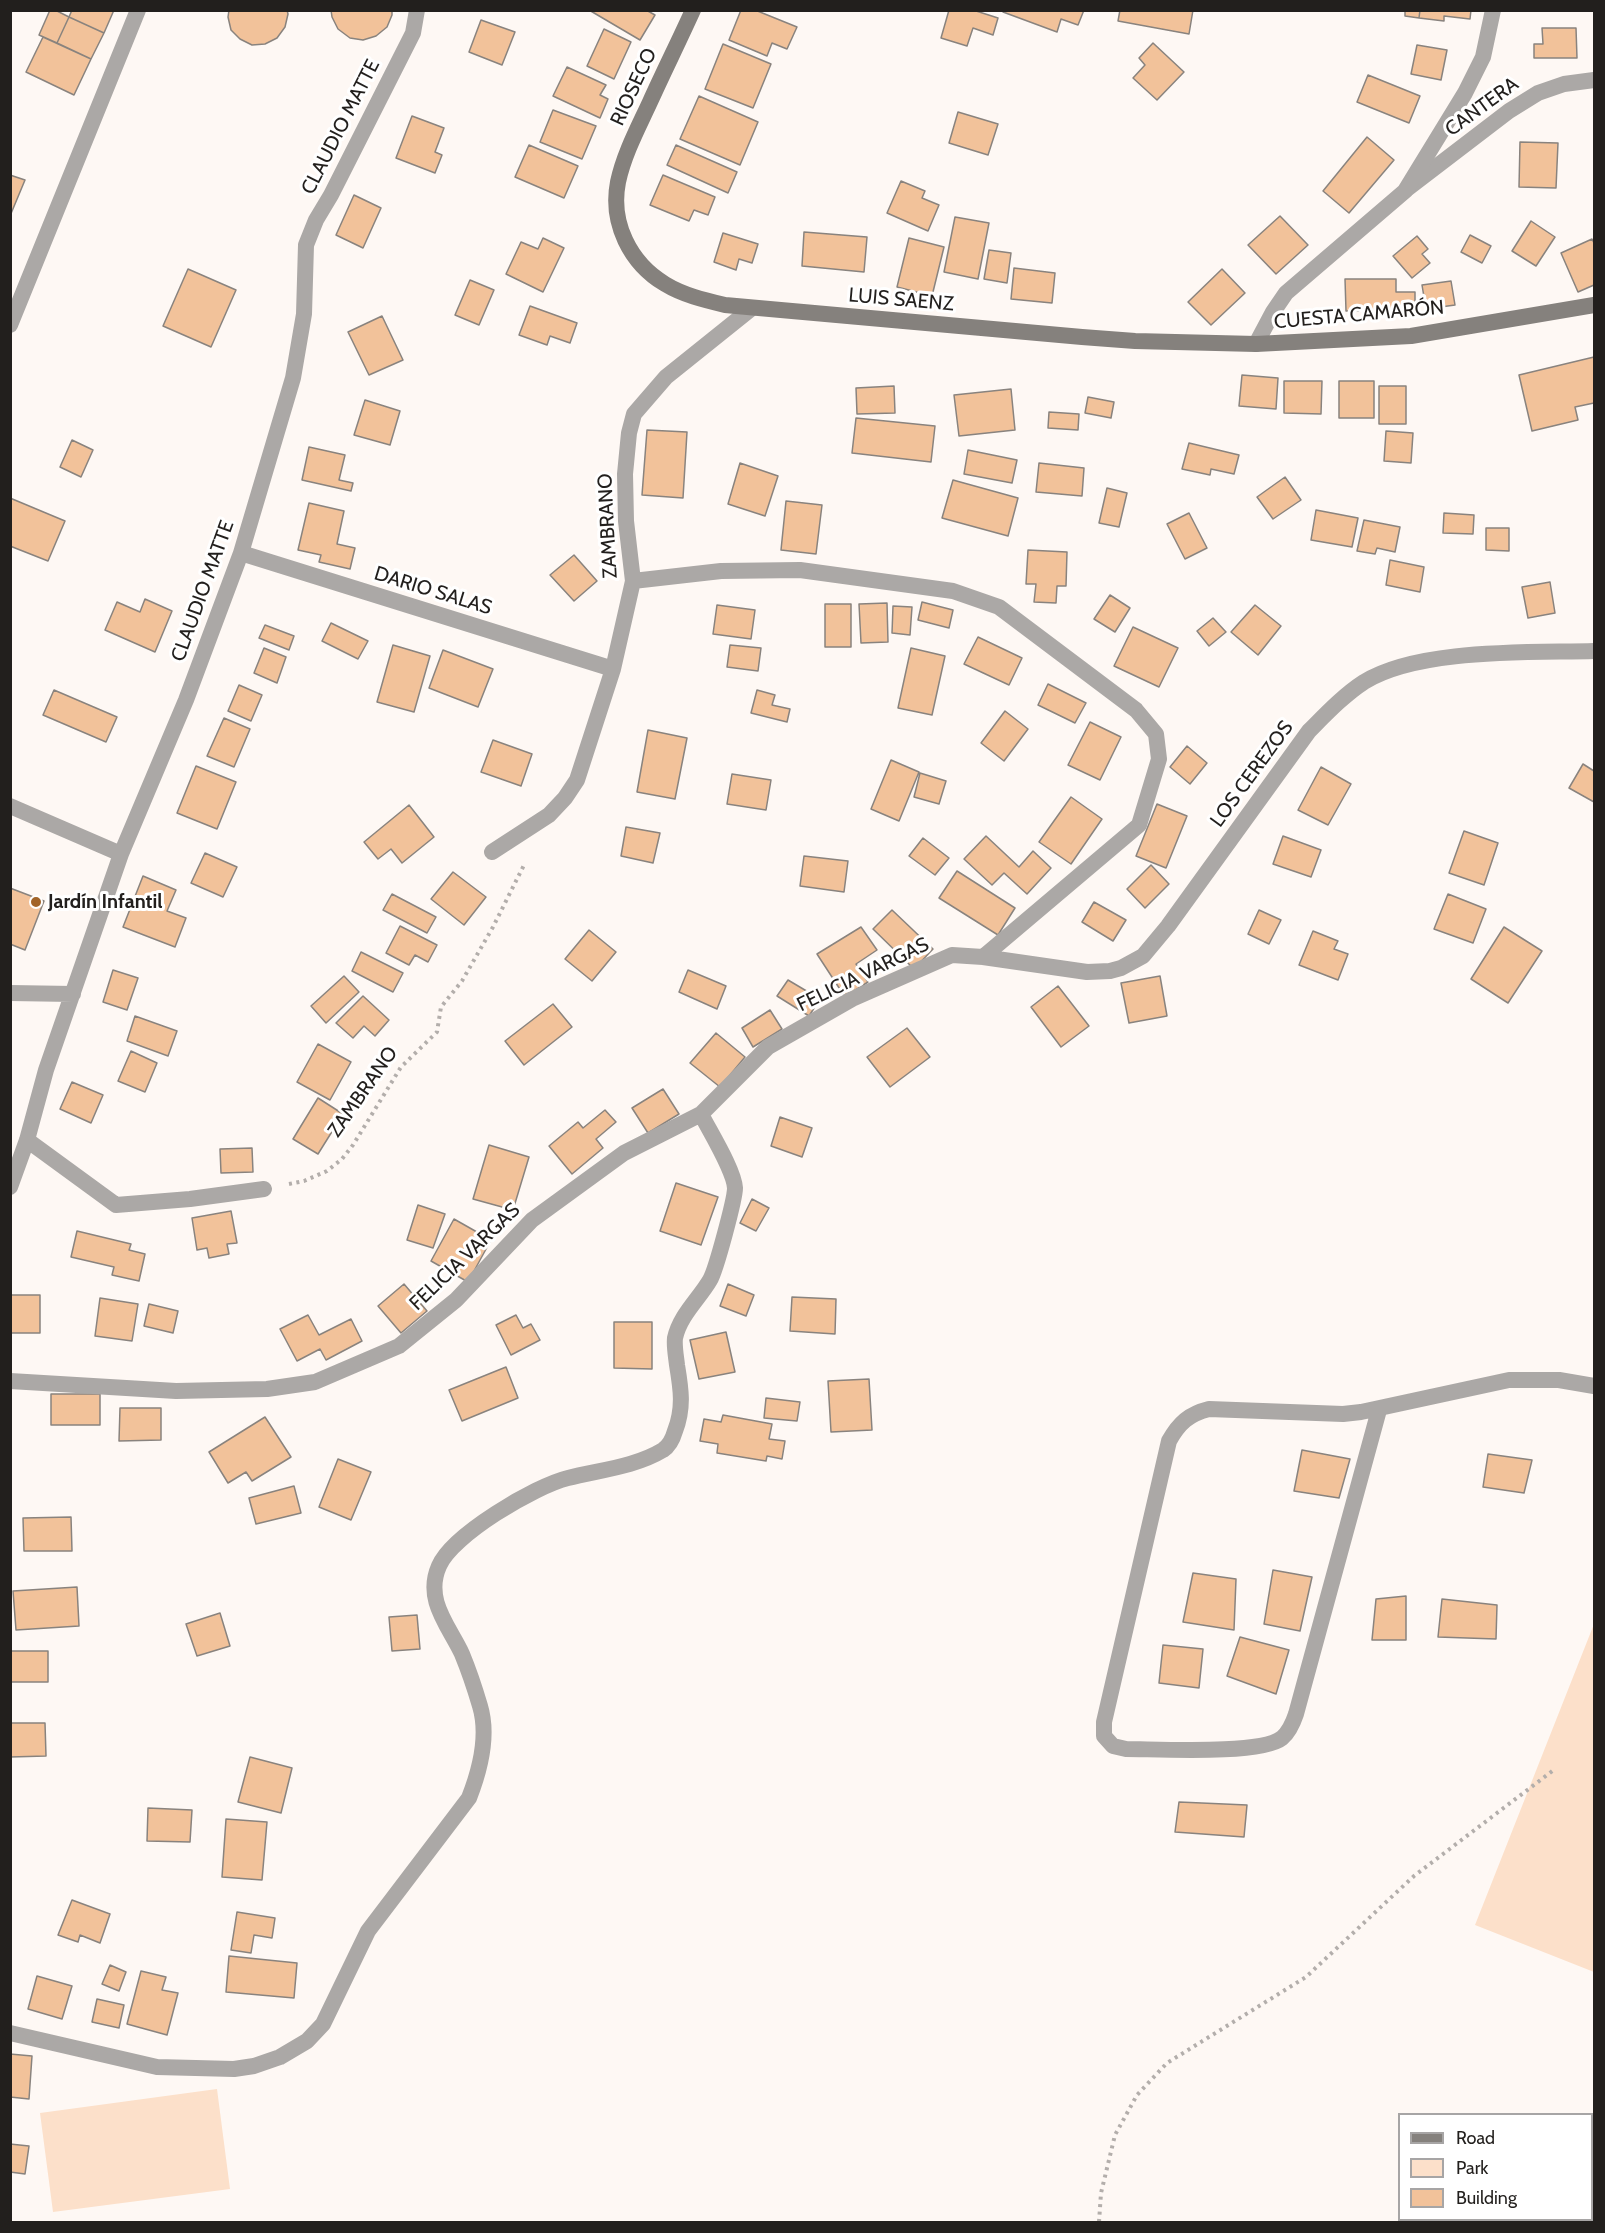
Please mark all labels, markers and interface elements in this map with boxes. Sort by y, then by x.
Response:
street label: RIOSECO [606,45,662,129]
street label: CLAUDIO MATTE [297,56,385,198]
street label: CANTERA [1441,72,1523,142]
street label: LUIS SAENZ [847,283,955,317]
street label: CUESTA CAMARÓN [1273,296,1445,334]
street label: ZAMBRANO [593,473,623,579]
street label: CLAUDIO MATTE [166,517,240,665]
street label: DARIO SALAS [371,562,495,620]
street label: LOS CEREZOS [1205,716,1299,832]
place label: Jardín Infantil [48,890,163,914]
marker: Jardín Infantil [29,895,43,909]
street label: FELICIA VARGAS [793,933,933,1017]
street label: ZAMBRANO [323,1042,403,1142]
street label: FELICIA VARGAS [405,1198,525,1316]
legend [1398,2113,1593,2221]
text: Road [1456,2127,1495,2149]
text: Park [1456,2157,1488,2179]
text: Building [1456,2187,1517,2209]

